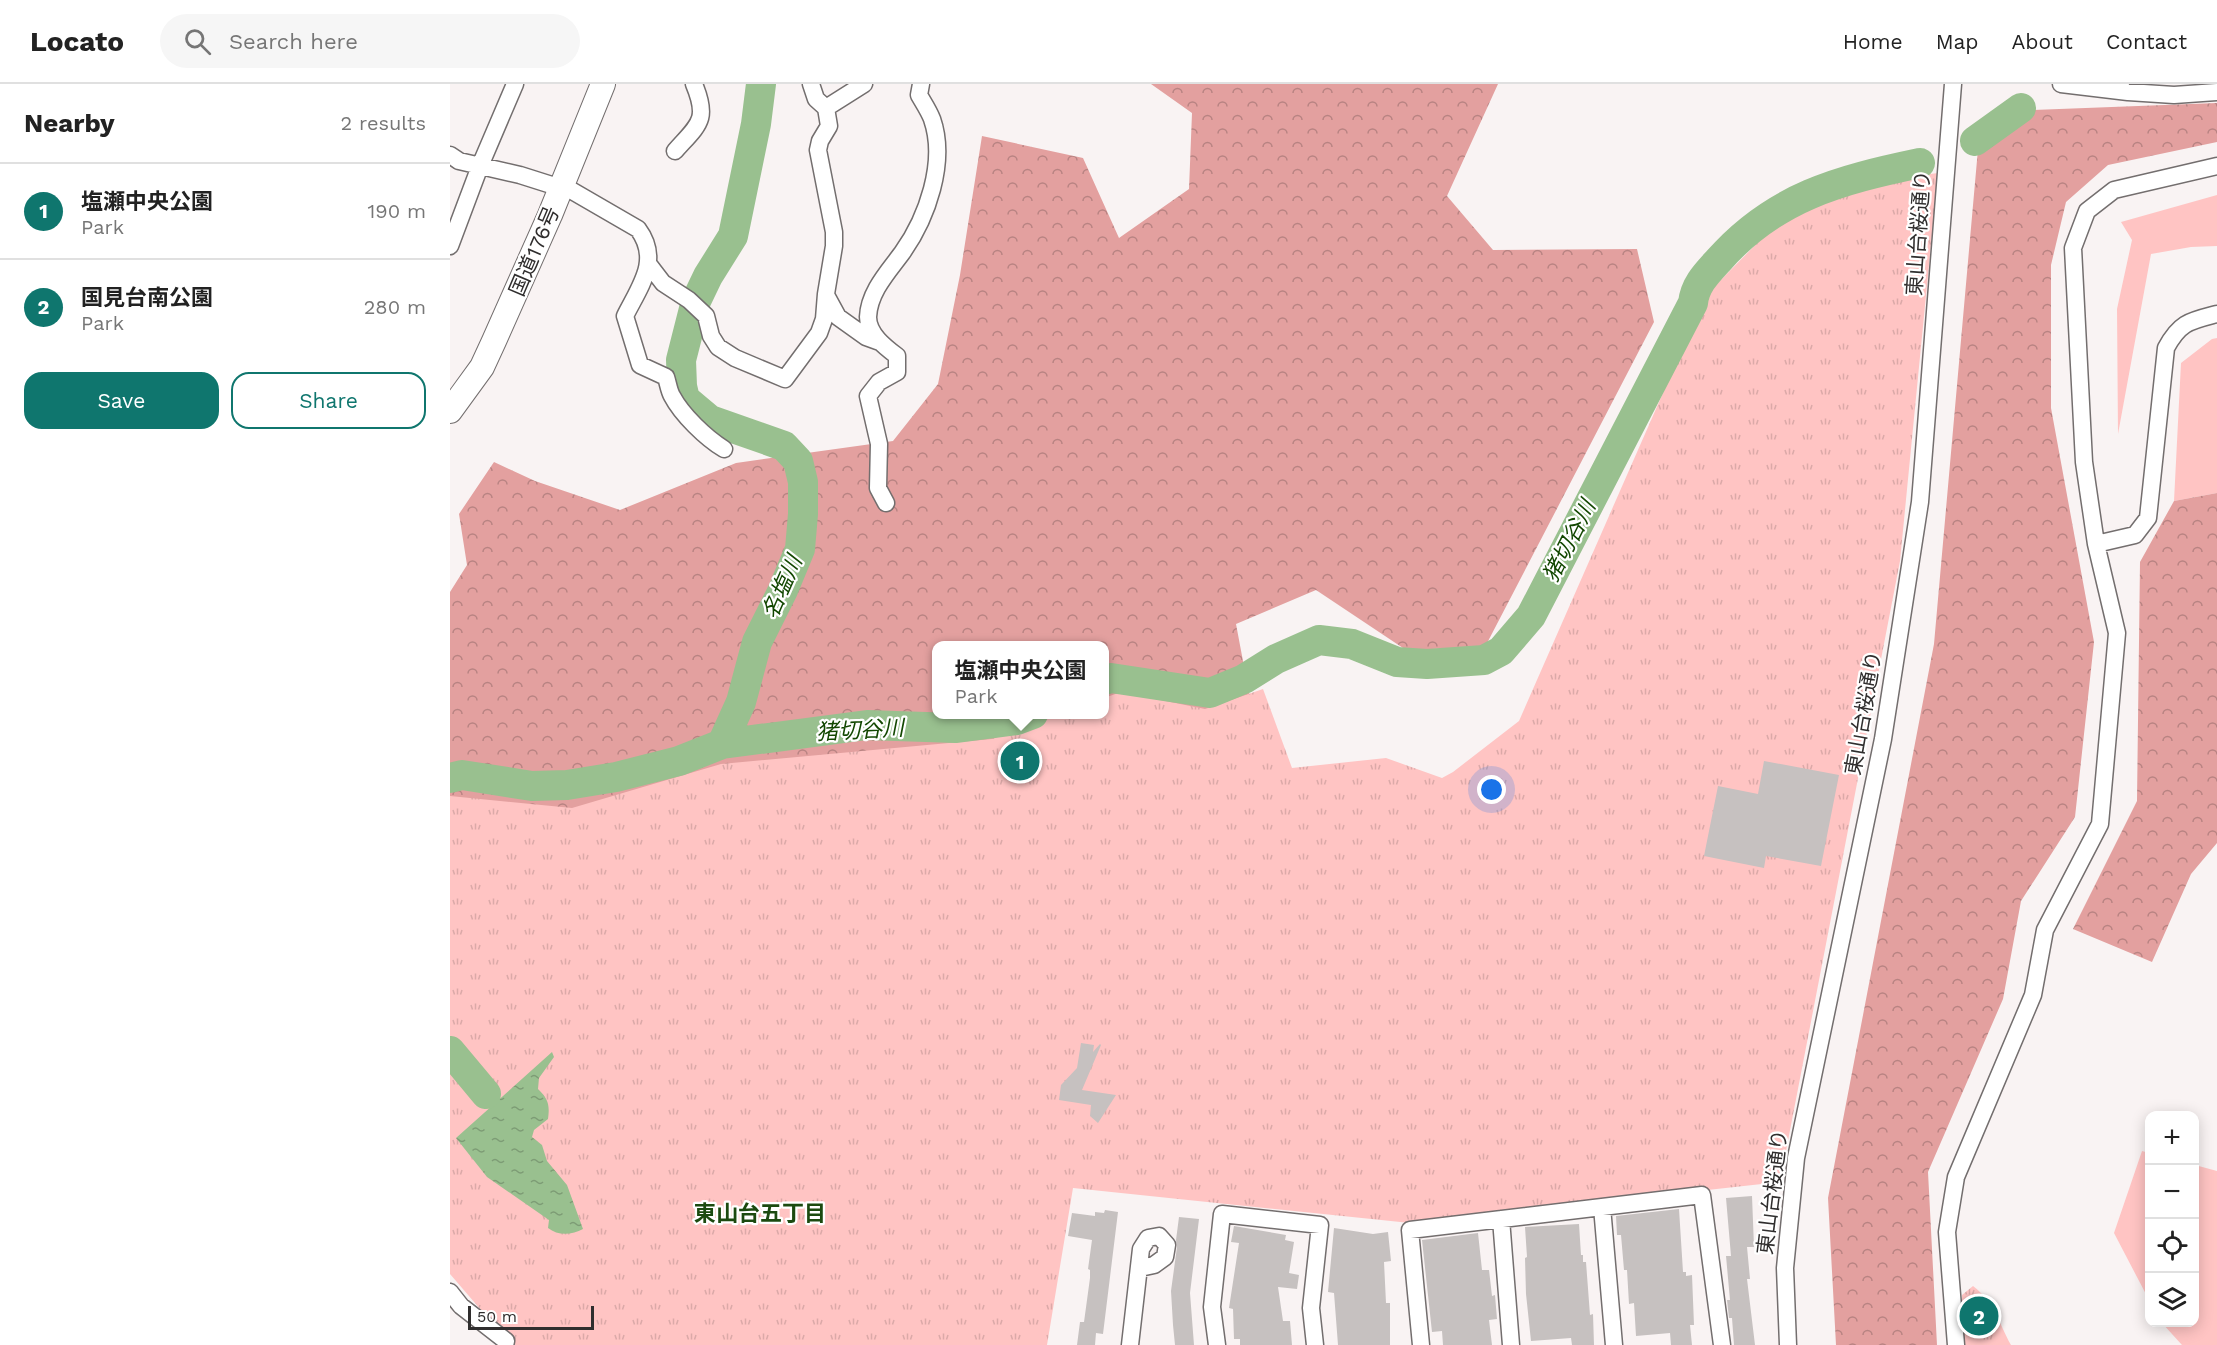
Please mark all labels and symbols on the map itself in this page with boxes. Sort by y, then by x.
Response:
street label: 東山台桜通り [1901,169,1935,297]
street label: 国道176号 [504,202,564,300]
water label: 猪切谷川 [1538,494,1601,586]
water label: 名塩川 [757,550,808,622]
street label: 東山台桜通り [1840,649,1886,777]
water label: 猪切谷川 [815,715,907,745]
pin: 1 [1000,738,1040,784]
your location [1477,775,1506,804]
street label: 東山台桜通り [1752,1128,1792,1256]
district label: 東山台五丁目 [694,1201,826,1226]
pin: 2 [1960,1294,1999,1338]
scale bar [468,1303,594,1330]

